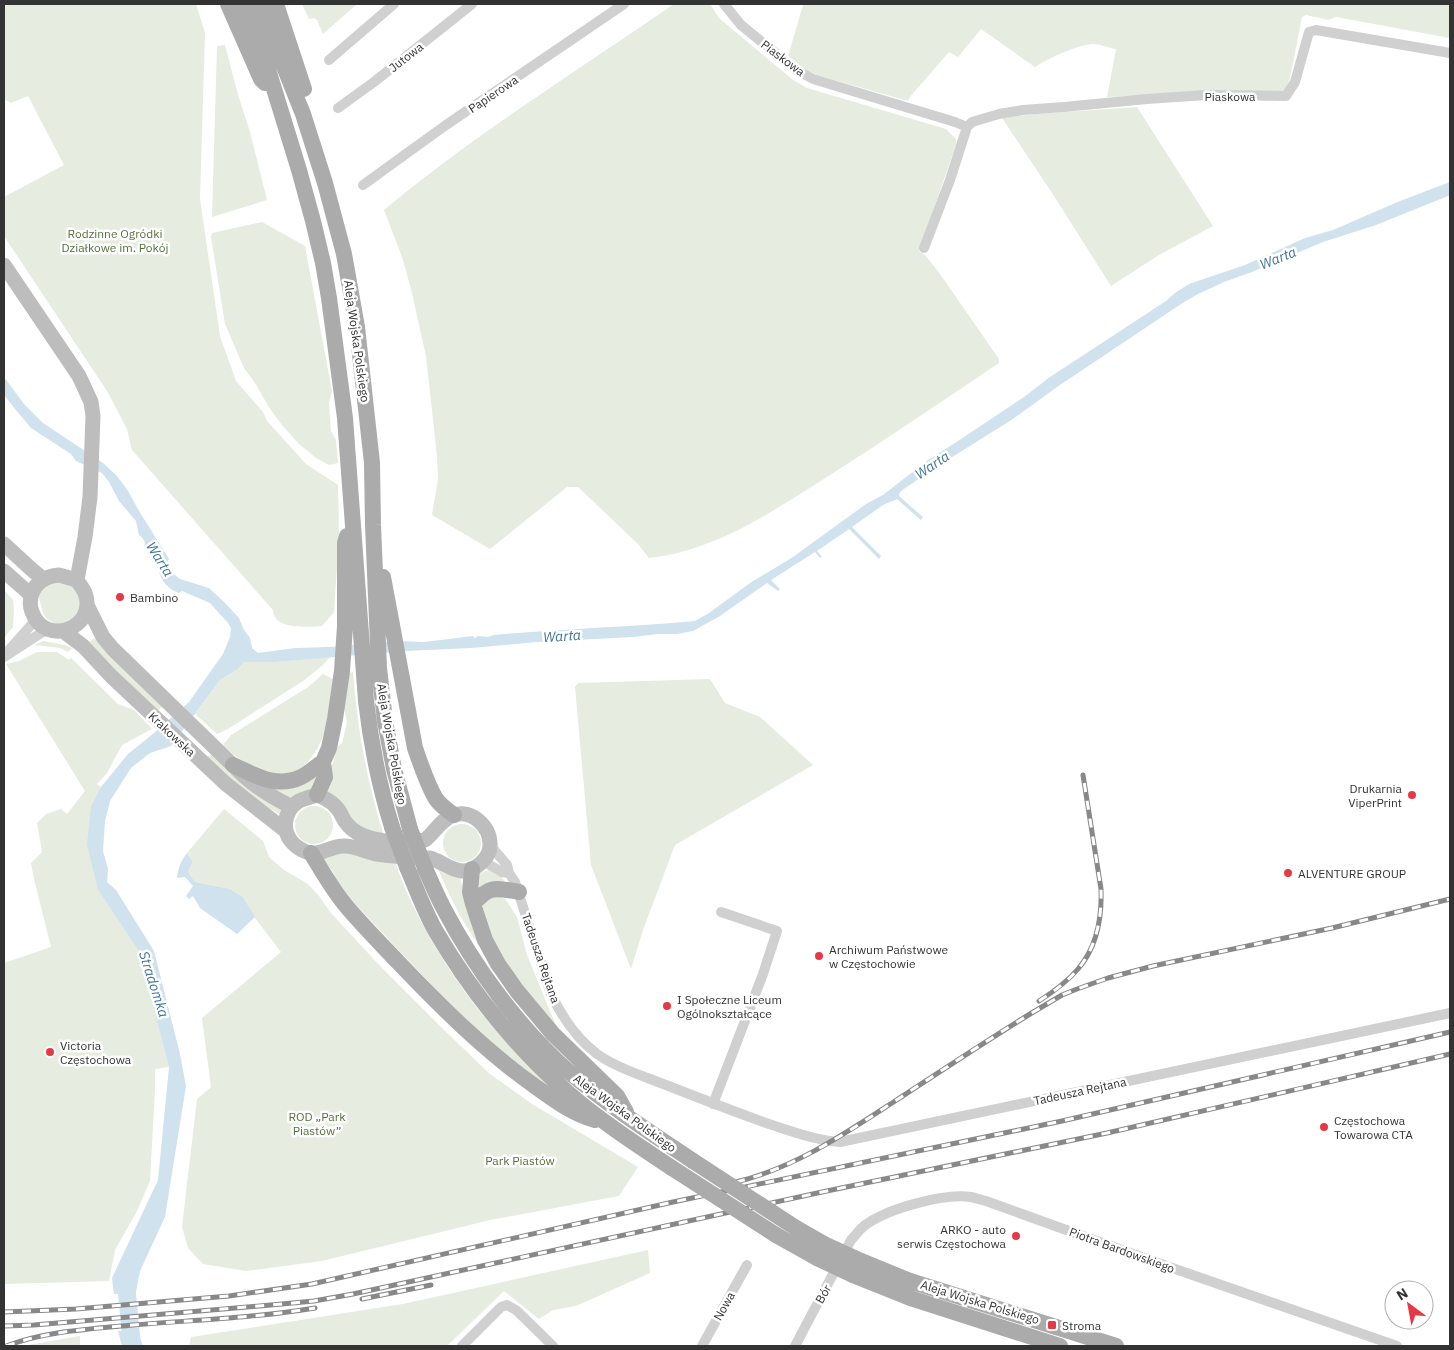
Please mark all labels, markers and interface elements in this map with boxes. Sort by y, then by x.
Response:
street label: Piaskowa [758,37,808,80]
street label: Jutowa [386,39,427,75]
street label: Papierowa [465,72,521,116]
street label: Piaskowa [1205,89,1256,104]
park label: Rodzinne Ogródki Działkowe im. Pokój [62,226,168,255]
water label: Warta [1257,243,1299,273]
street label: Aleja Wojska Polskiego [341,279,373,403]
water label: Warta [911,447,953,483]
water label: Warta [142,538,178,580]
place label: Bambino [130,590,178,605]
marker: Bambino [114,591,126,603]
water label: Warta [543,626,581,646]
street label: Aleja Wojska Polskiego [374,682,410,806]
street label: Krakowska [145,708,199,760]
place label: Drukarnia ViperPrint [1348,781,1403,810]
marker: Drukarnia ViperPrint [1406,789,1418,801]
place label: ALVENTURE GROUP [1298,866,1406,881]
marker: ALVENTURE GROUP [1282,867,1294,879]
street label: Tadeusza Rejtana [519,911,564,1006]
place label: Archiwum Państwowe w Częstochowie [829,942,949,971]
water label: Stradomka [135,949,173,1019]
marker: Archiwum Państwowe w Częstochowie [813,950,825,962]
place label: I Społeczne Liceum Ogólnokształcące [677,992,782,1021]
marker: I Społeczne Liceum Ogólnokształcące [661,1000,673,1012]
place label: Victoria Częstochowa [60,1038,132,1067]
marker: Victoria Częstochowa [44,1046,56,1058]
street label: Aleja Wojska Polskiego [571,1071,679,1155]
street label: Tadeusza Rejtana [1032,1074,1128,1108]
park label: ROD „Park Piastów” [289,1109,346,1138]
place label: Częstochowa Towarowa CTA [1334,1113,1413,1142]
marker: Częstochowa Towarowa CTA [1318,1121,1330,1133]
park label: Park Piastów [485,1153,555,1168]
place label: ARKO - auto serwis Częstochowa [897,1222,1007,1251]
street label: Piotra Bardowskiego [1067,1224,1177,1276]
marker: ARKO - auto serwis Częstochowa [1010,1230,1022,1242]
street label: Aleja Wojska Polskiego [919,1277,1041,1327]
north arrow [1384,1280,1434,1330]
street label: Bór [812,1282,834,1306]
text: N [1393,1284,1411,1304]
street label: Nowa [710,1288,738,1323]
place label: Stroma [1062,1318,1102,1333]
marker: Stroma [1046,1319,1058,1331]

